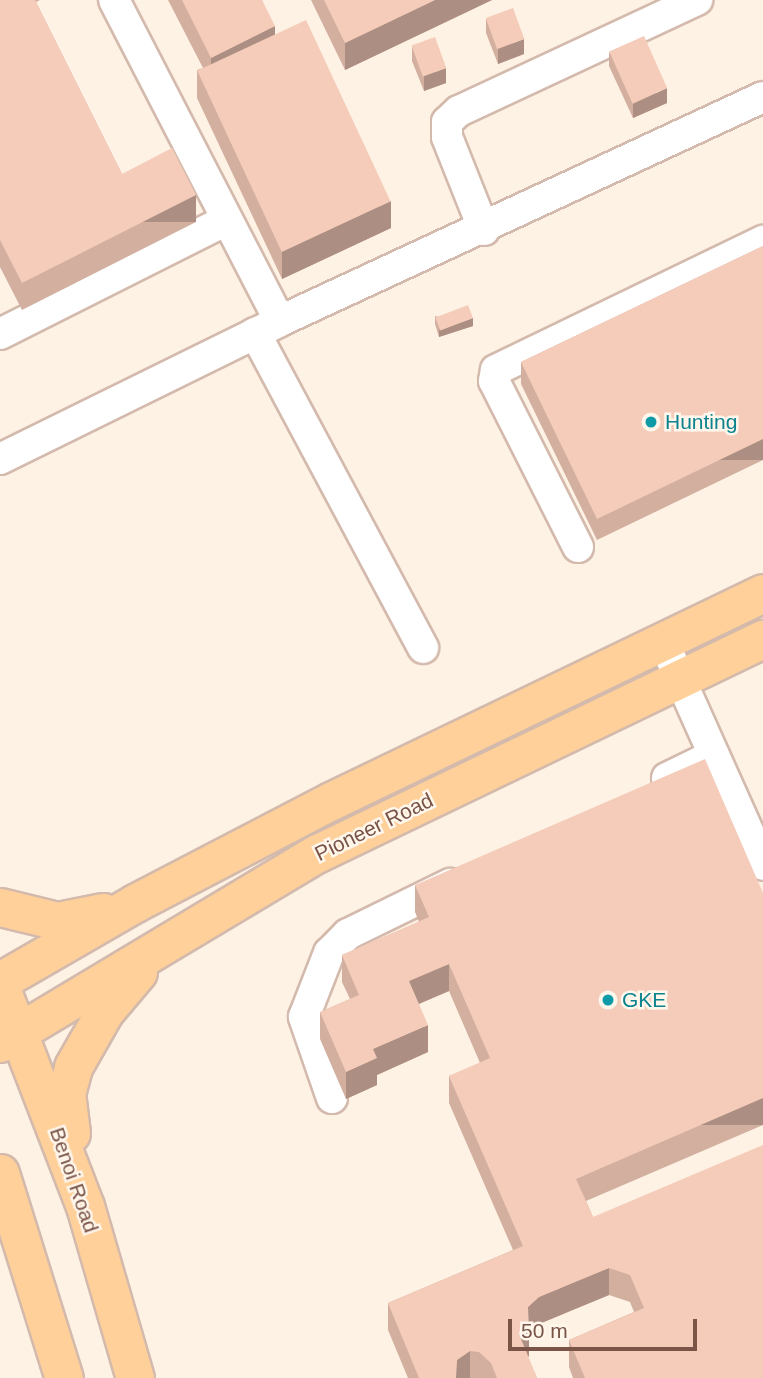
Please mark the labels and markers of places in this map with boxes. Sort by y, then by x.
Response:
place label: Hunting [665,409,737,435]
marker: Hunting [643,414,659,430]
place label: GKE [622,987,666,1013]
marker: GKE [600,992,616,1008]

